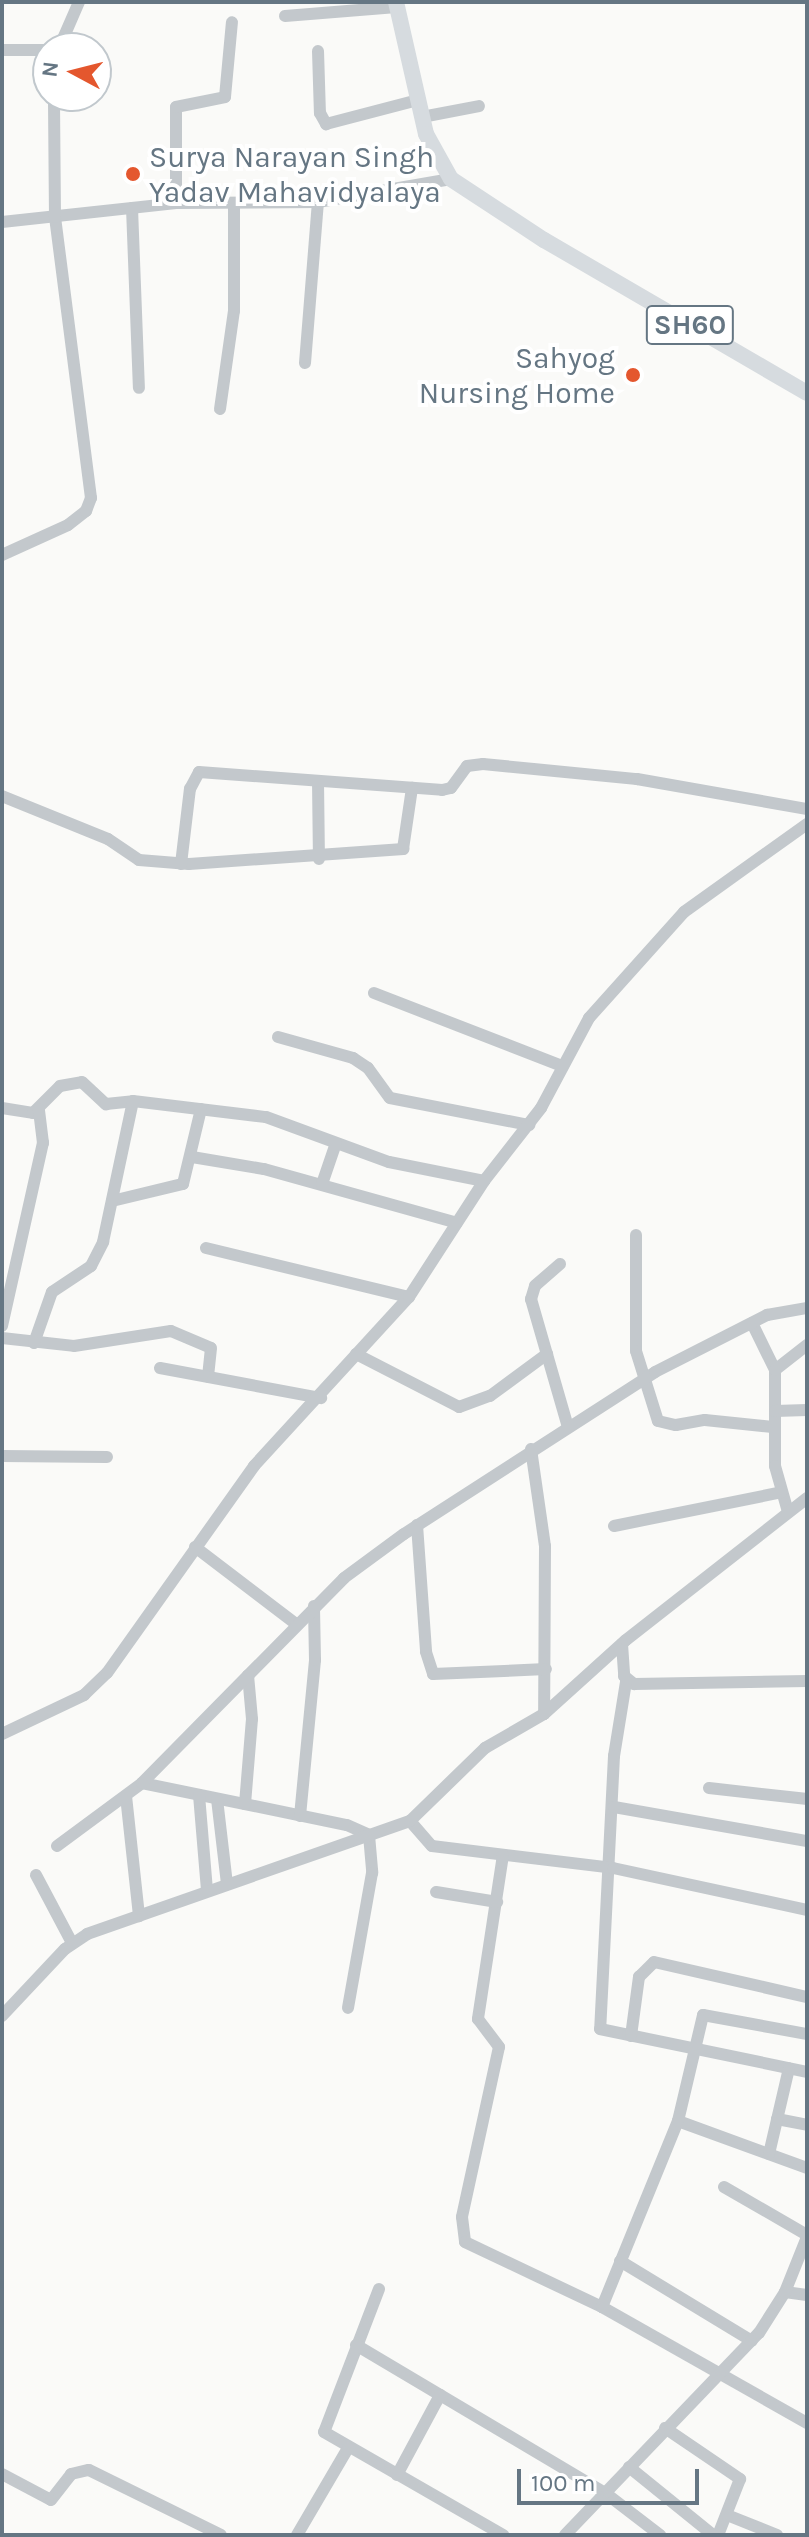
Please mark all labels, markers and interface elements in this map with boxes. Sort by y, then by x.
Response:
north arrow [32,32,112,112]
text: N [36,60,64,79]
place label: Surya Narayan Singh Yadav Mahavidyalaya [149,139,441,210]
marker: Surya Narayan Singh Yadav Mahavidyalaya [124,165,142,183]
road number: SH60 [644,301,736,349]
place label: Sahyog Nursing Home [419,340,615,410]
marker: Sahyog Nursing Home [622,364,644,386]
scale bar [521,2453,703,2503]
text: 100 m [531,2469,596,2497]

